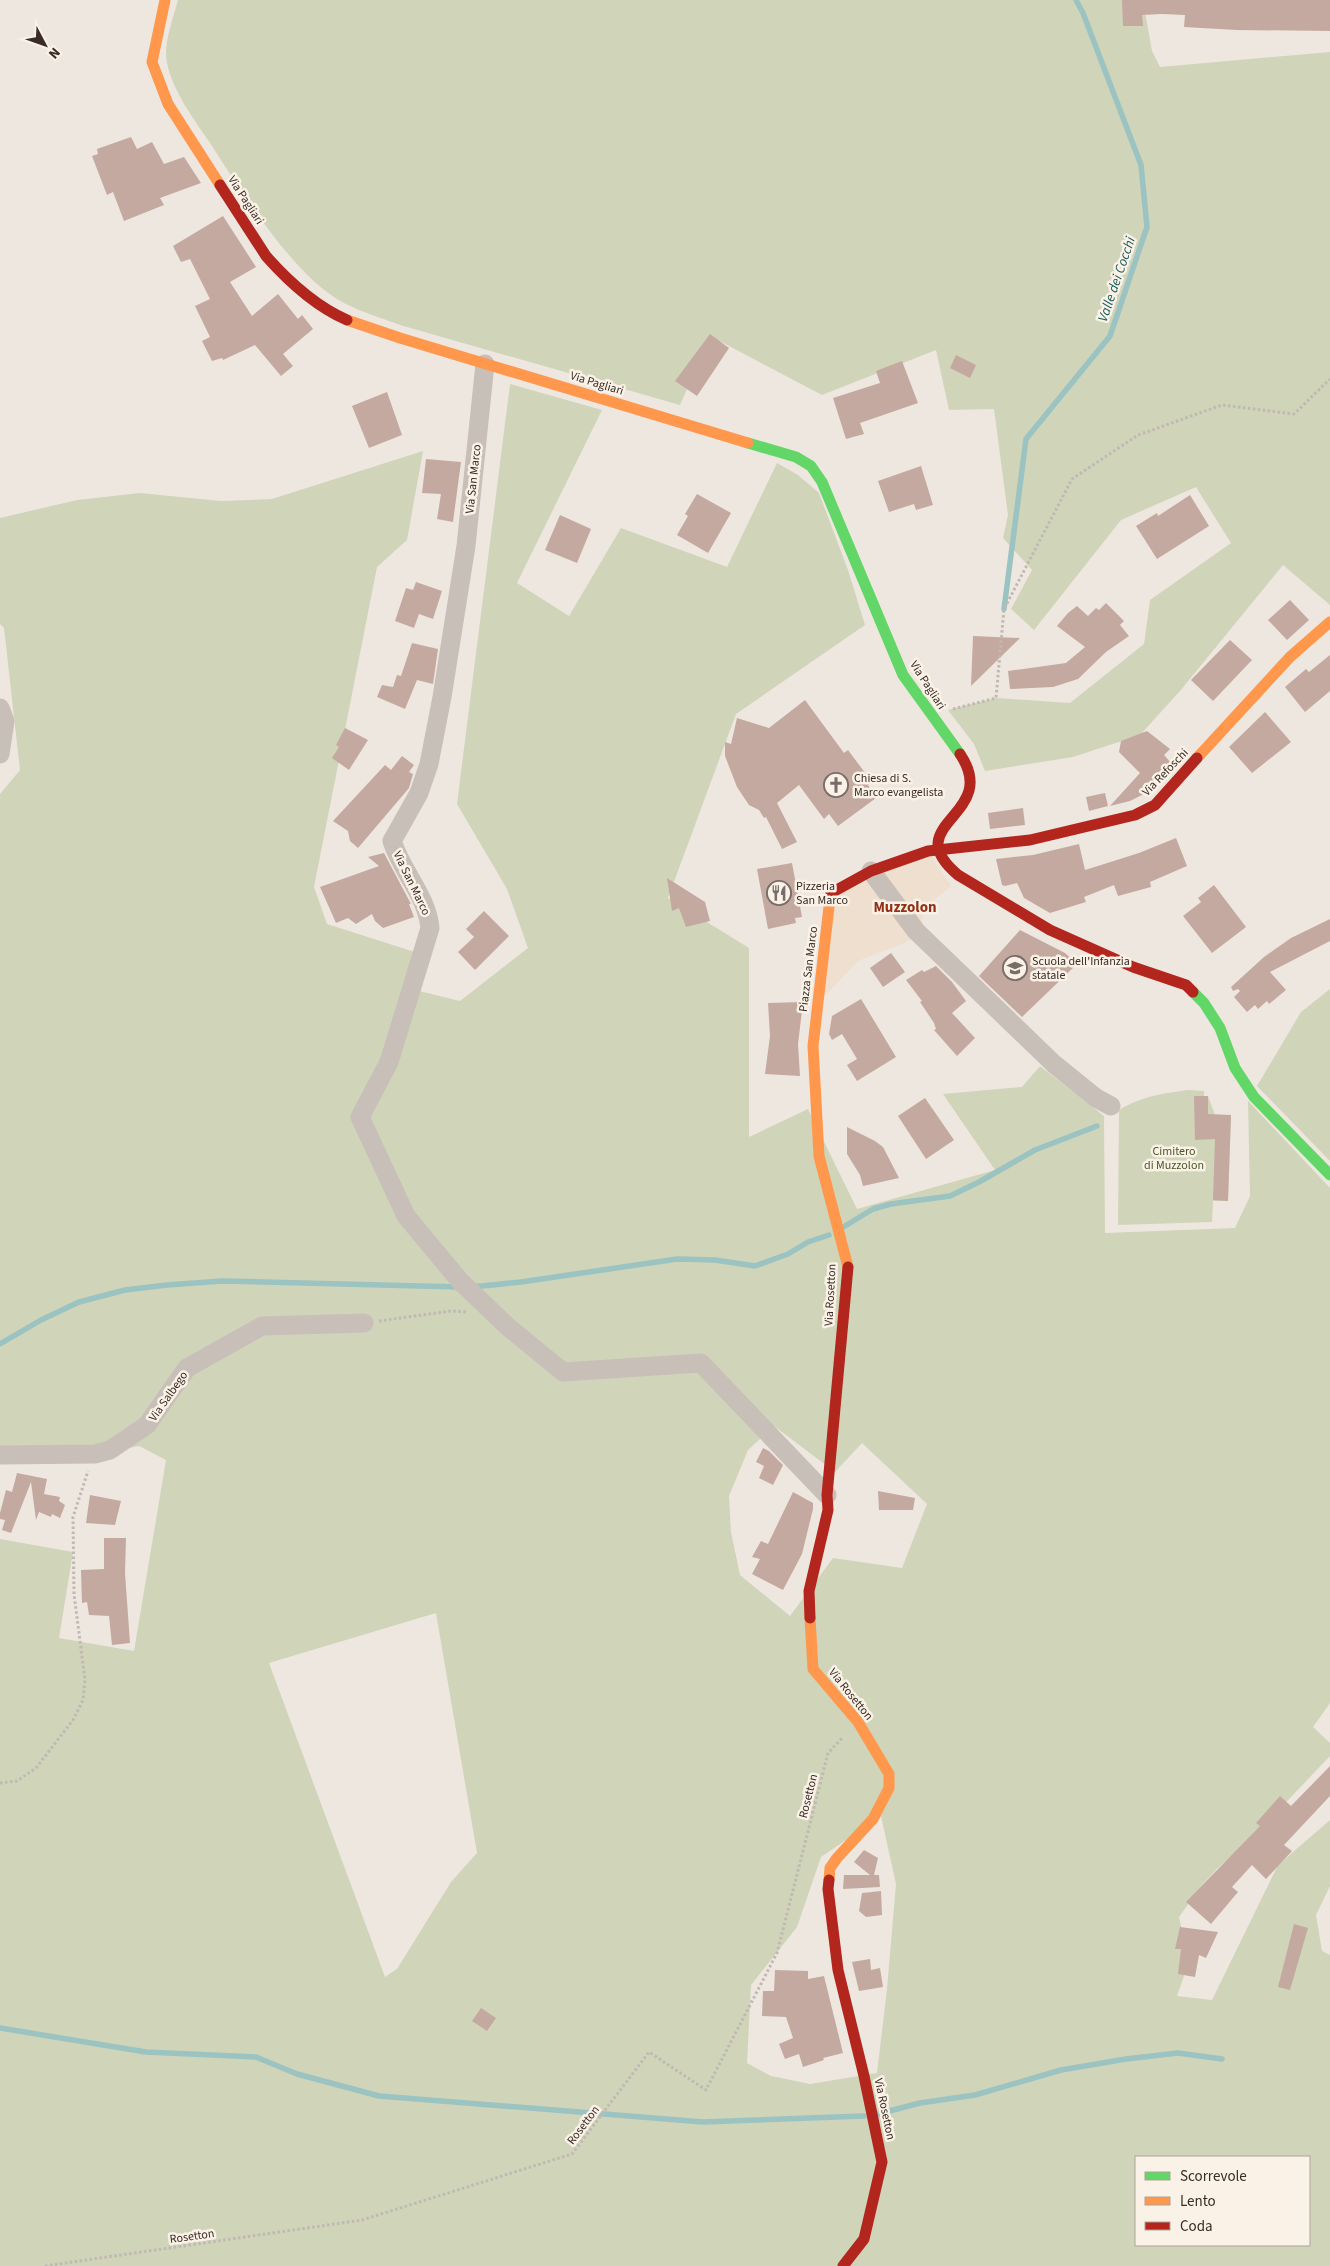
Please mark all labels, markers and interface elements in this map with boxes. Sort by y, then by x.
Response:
north arrow [20,20,70,70]
text: N [43,43,65,63]
street label: Via Pagliari [223,173,268,228]
water label: Valle dei Cocchi [1093,234,1141,324]
street label: Via Pagliari [568,367,626,400]
street label: Via San Marco [461,444,486,515]
street label: Via Pagliari [905,658,950,713]
street label: Via Refoschi [1138,745,1192,800]
place label: Chiesa di S. Marco evangelista [854,770,943,801]
church icon: Chiesa di S. Marco evangelista [823,772,849,798]
street label: Via San Marco [389,848,434,918]
place label: Pizzeria San Marco [796,878,848,909]
restaurant icon: Pizzeria San Marco [766,880,792,906]
district label: Muzzolon [873,897,937,918]
street label: Piazza San Marco [795,925,822,1013]
place label: Scuola dell'Infanzia statale [1032,953,1130,984]
school or university icon: Scuola dell'Infanzia statale [1002,955,1028,981]
park label: Cimitero di Muzzolon [1144,1143,1204,1174]
street label: Via Rosetton [820,1263,841,1327]
street label: Via Salbego [145,1368,192,1425]
street label: Via Rosetton [824,1665,877,1724]
street label: Rosetton [795,1772,822,1820]
street label: Via Rosetton [870,2077,899,2141]
street label: Rosetton [563,2102,604,2148]
legend [1135,2156,1310,2246]
text: Scorrevole [1180,2166,1247,2187]
text: Lento [1180,2191,1216,2212]
text: Coda [1180,2216,1213,2237]
street label: Rosetton [169,2225,215,2248]

